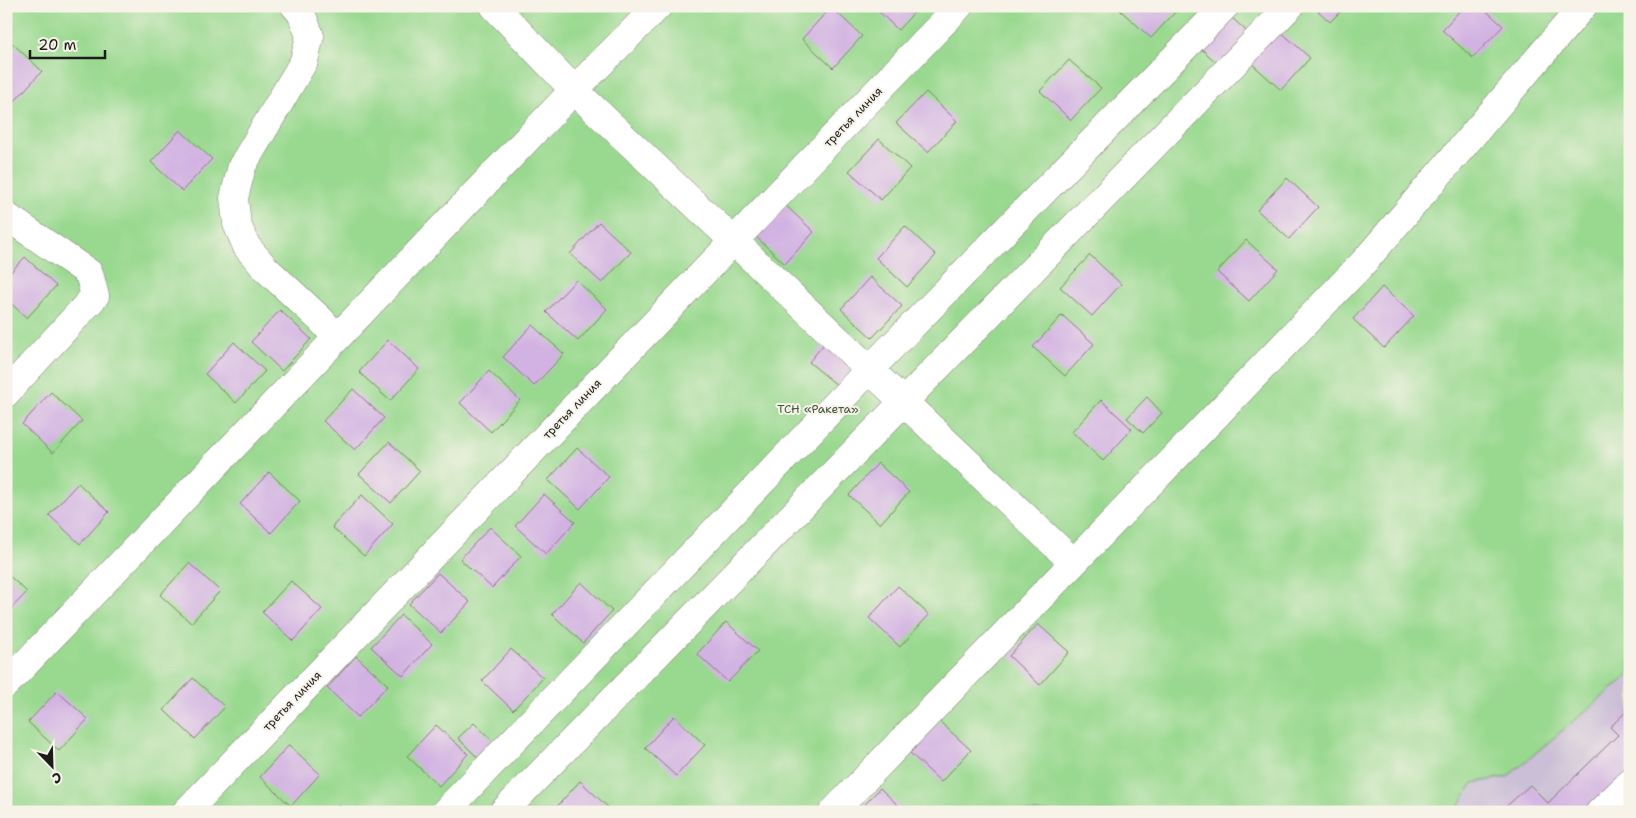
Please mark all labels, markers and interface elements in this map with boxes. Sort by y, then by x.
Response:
scale bar [30,28,105,60]
text: 20 m [38,35,77,55]
street label: третья линия [820,83,886,151]
street label: третья линия [539,375,605,443]
park label: ТСН «Ракета» [777,401,859,417]
street label: третья линия [259,667,325,735]
north arrow [28,740,78,790]
text: С [50,768,65,788]

